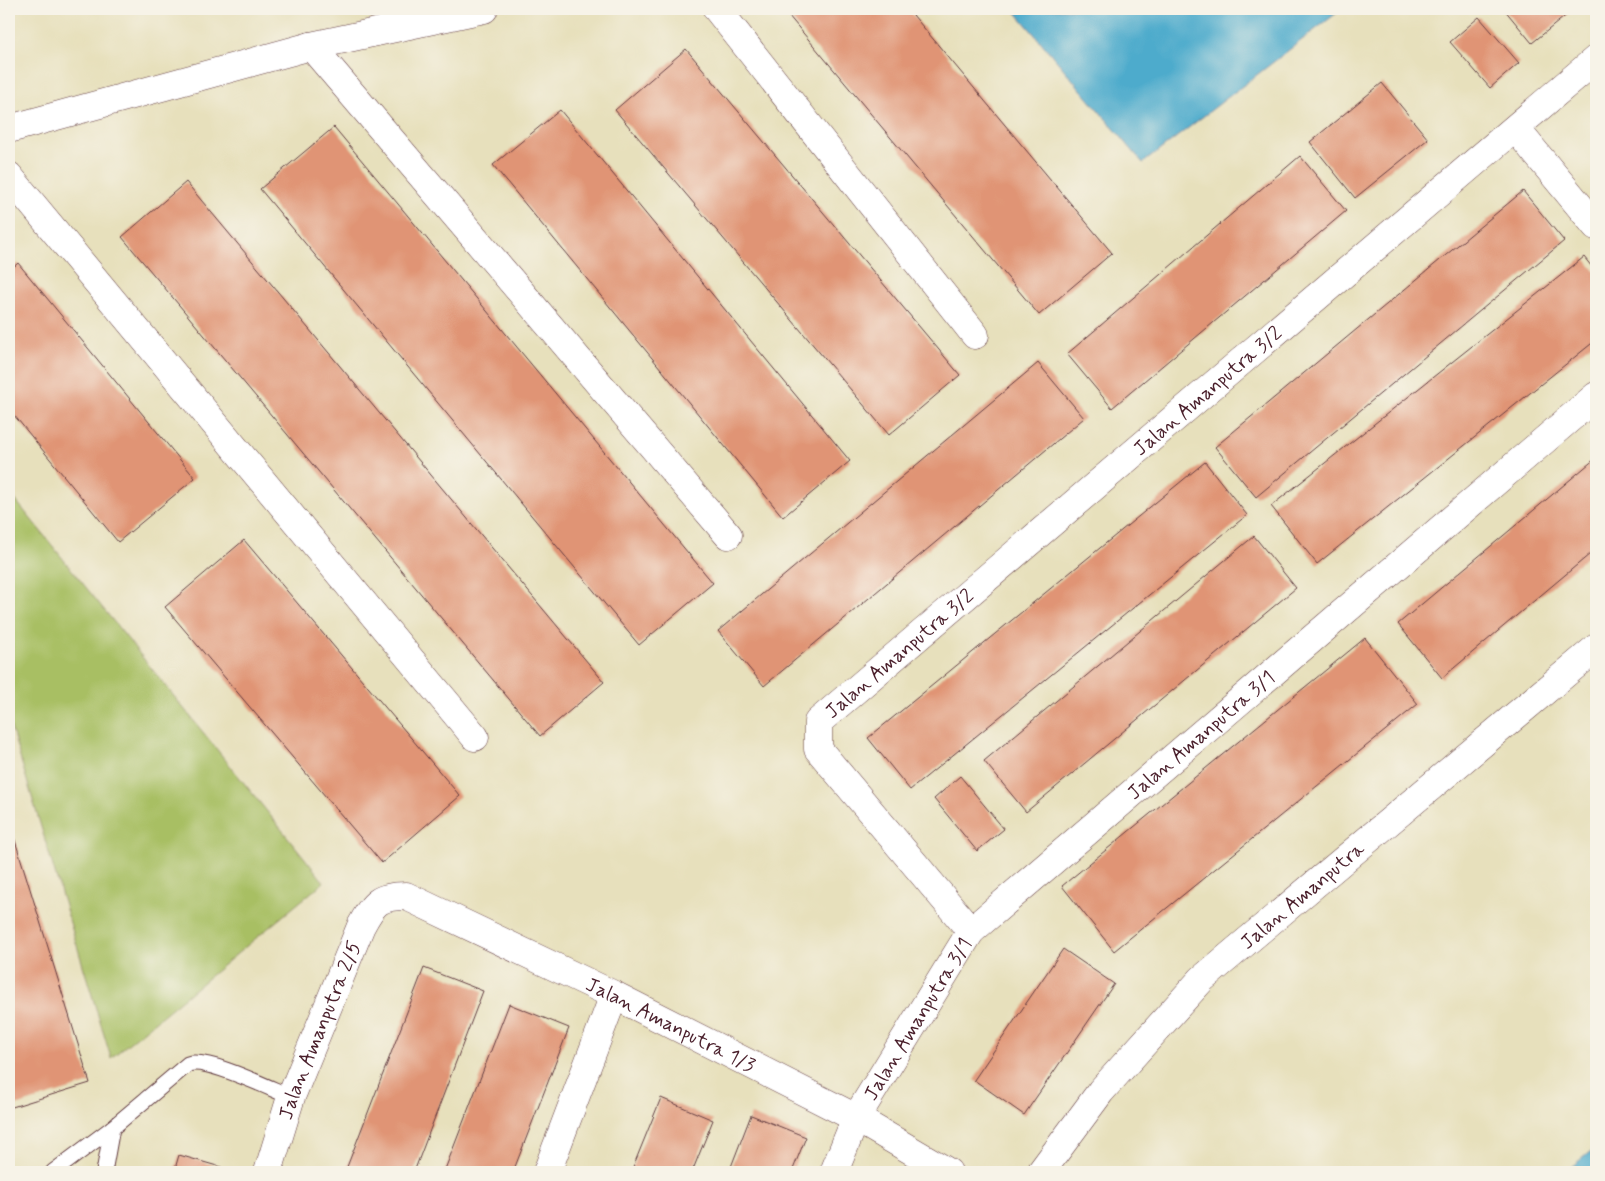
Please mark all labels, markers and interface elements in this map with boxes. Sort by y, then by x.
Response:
street label: Jalan Amanputra 3/2 [1128,320,1288,463]
street label: Jalan Amanputra 3/2 [820,583,980,725]
street label: Jalan Amanputra 3/1 [1122,665,1281,807]
street label: Jalan Amanputra [1235,836,1371,956]
street label: Jalan Amanputra 3/1 [858,933,979,1106]
street label: Jalan Amanputra 2/5 [273,937,368,1123]
street label: Jalan Amanputra 1/3 [581,972,759,1080]

